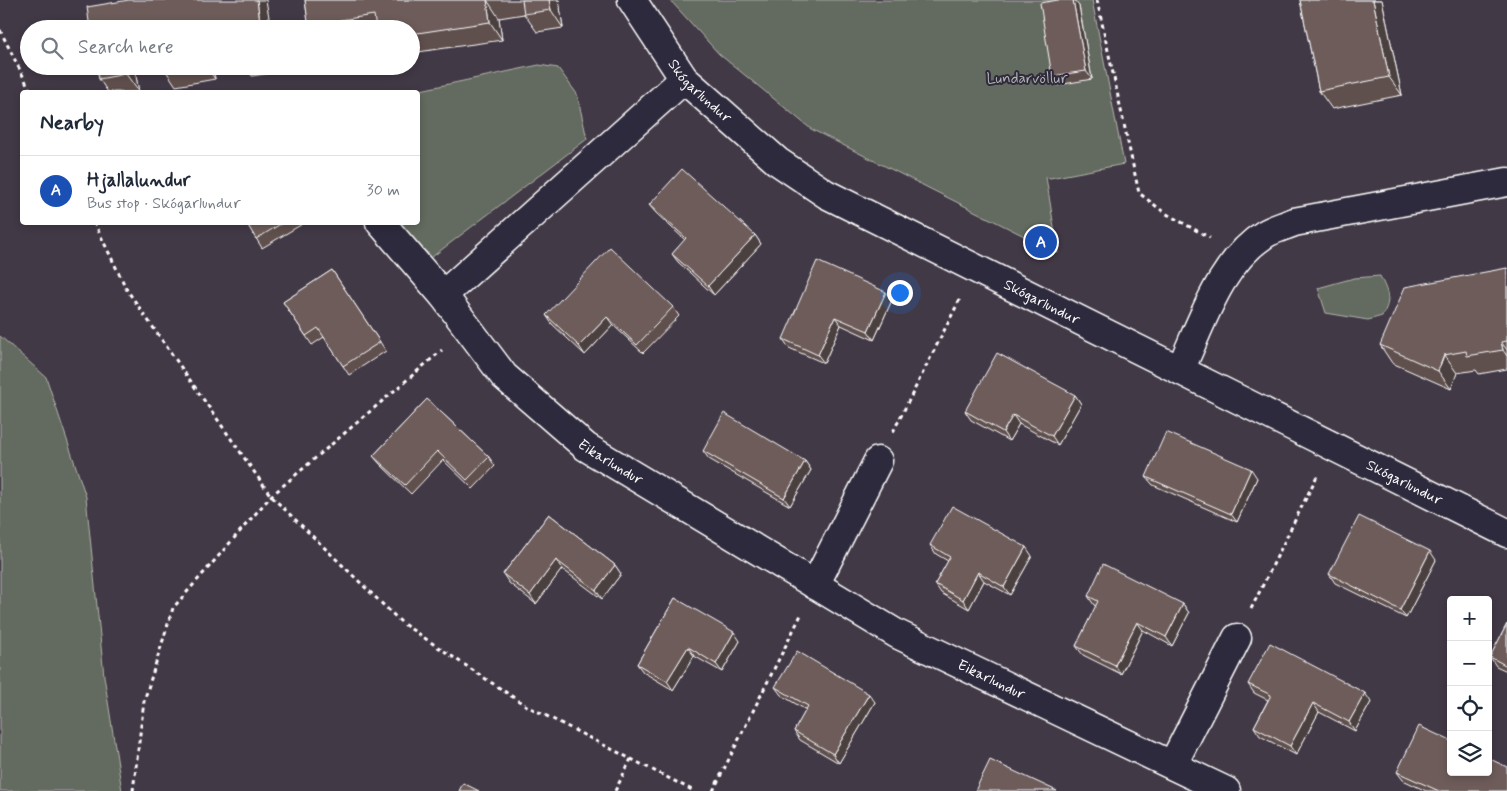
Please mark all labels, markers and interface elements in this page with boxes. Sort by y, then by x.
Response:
search box [20,20,420,75]
icon: search [38,34,66,62]
text: Search here [78,35,174,60]
street label: Skógarlundur [663,56,736,128]
park label: Lundarvöllur [986,69,1068,89]
text: Nearby [40,109,104,137]
text: Hjallalundur [87,168,190,193]
text: A [51,180,61,201]
text: 30 m [367,180,400,201]
text: Bus stop · Skógarlundur [87,193,241,214]
pin: A [1025,223,1057,261]
street label: Skógarlundur [1000,275,1083,330]
your location [887,280,913,306]
street label: Eikarlundur [573,435,647,490]
street label: Skógarlundur [1363,455,1446,510]
map controls [1447,596,1492,776]
button: + [1447,596,1492,641]
button: − [1447,641,1492,686]
street label: Eikarlundur [954,655,1028,705]
button: locate [1447,686,1492,731]
button: layers [1447,731,1492,776]

